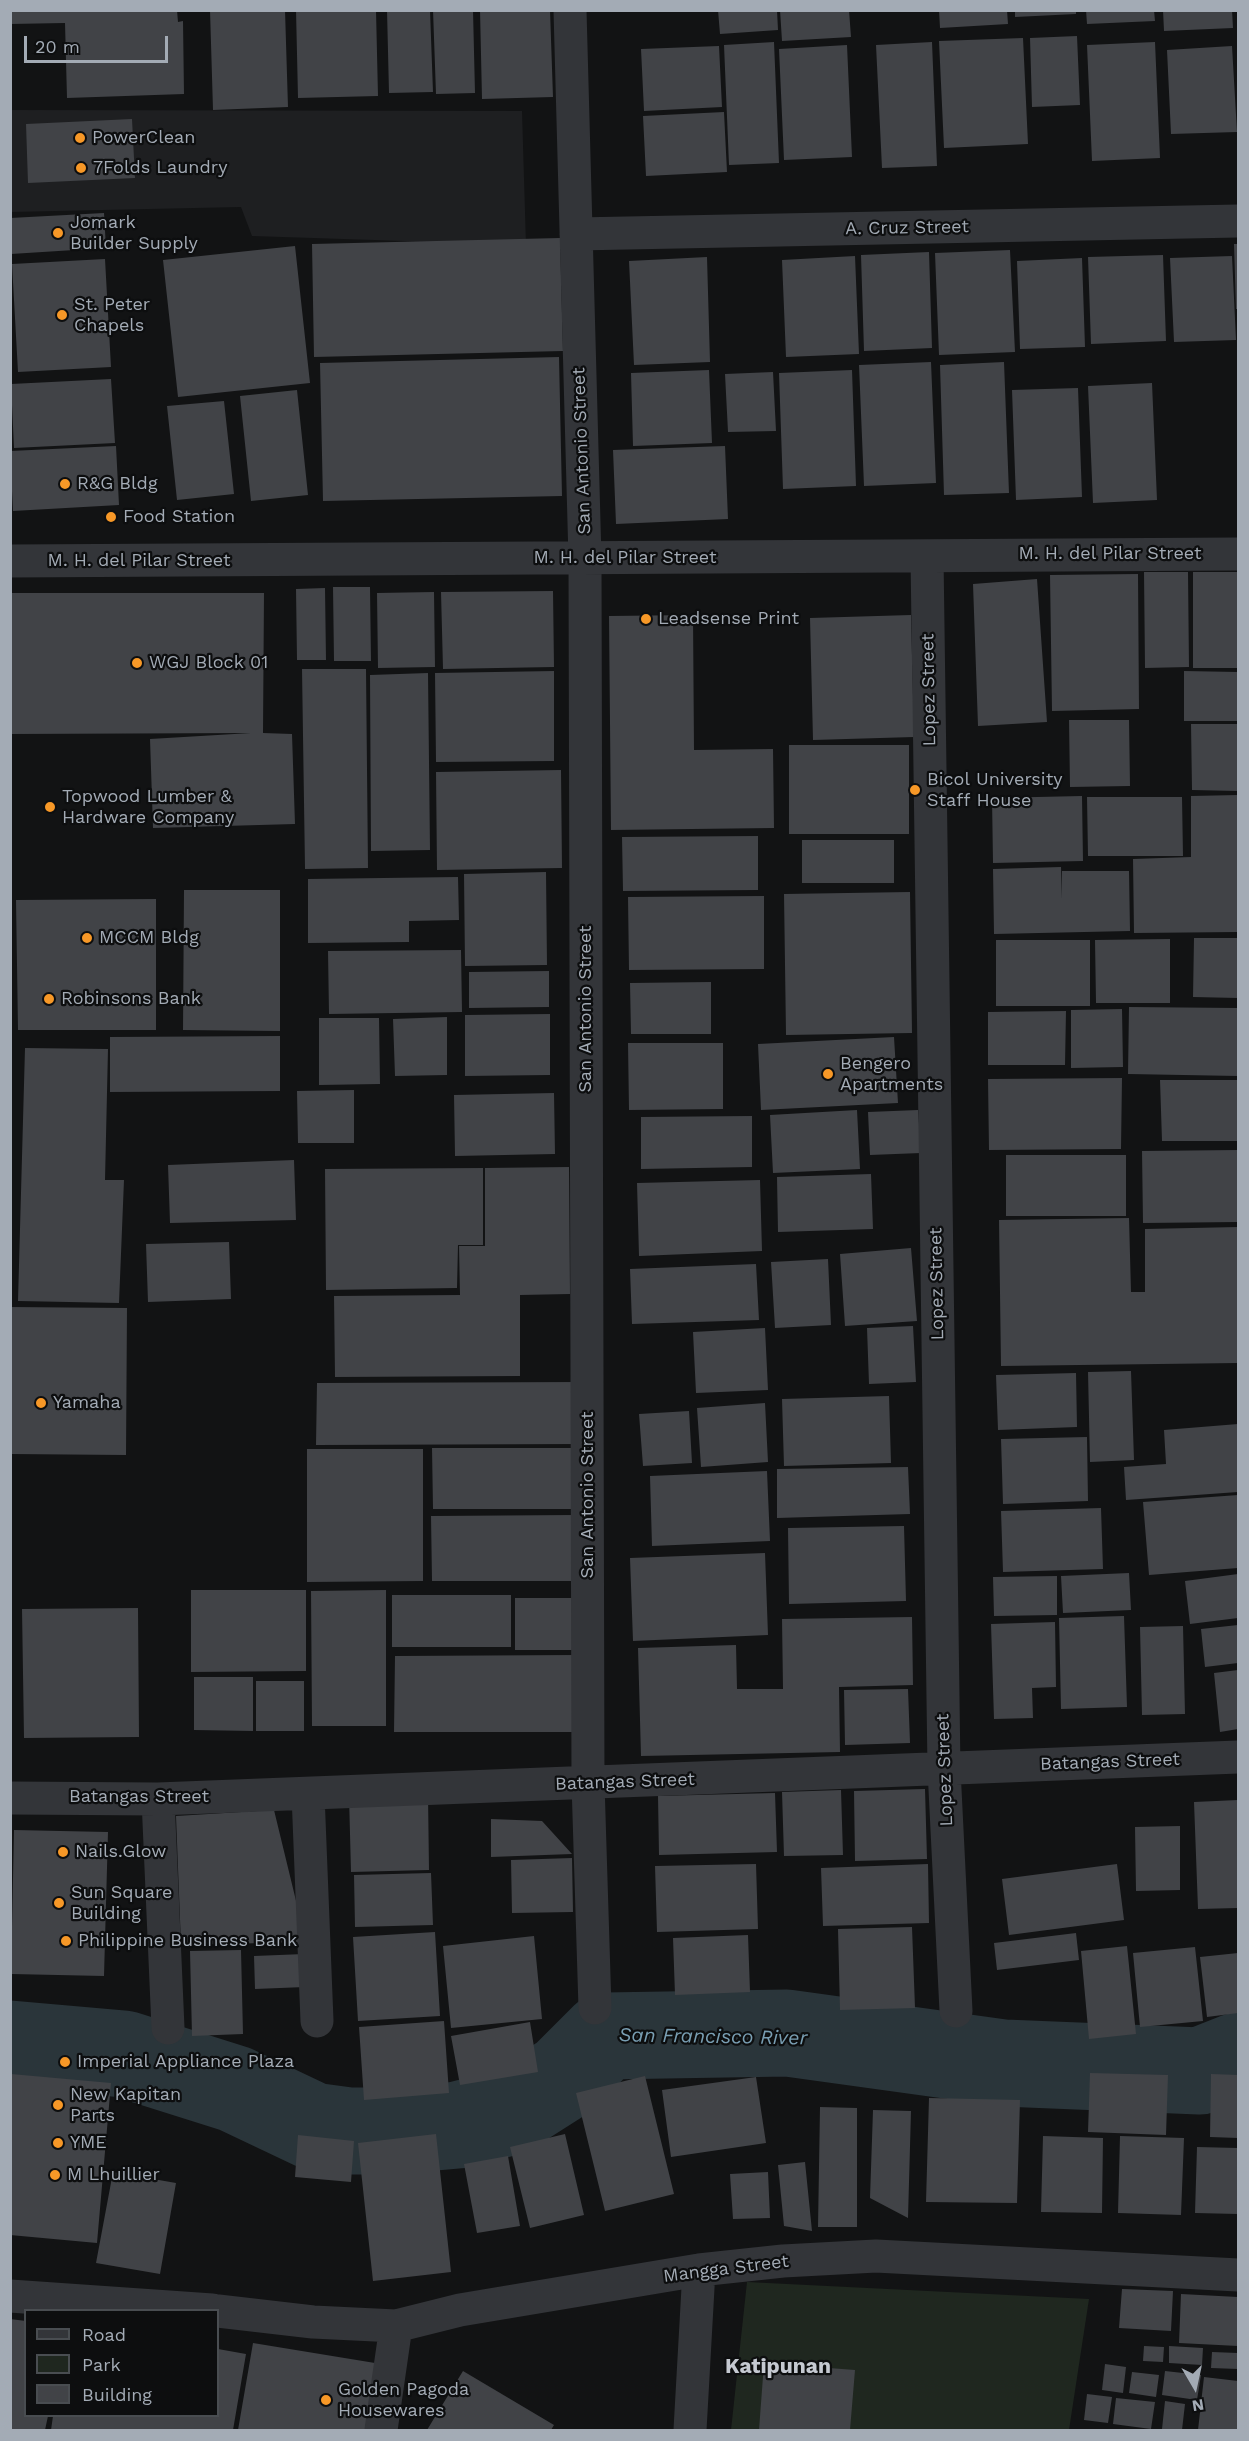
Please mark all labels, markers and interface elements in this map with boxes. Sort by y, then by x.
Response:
scale bar [27,24,171,62]
text: 20 m [35,36,80,57]
place label: PowerClean [92,127,195,149]
marker: PowerClean [73,131,87,145]
place label: 7Folds Laundry [93,157,227,179]
marker: 7Folds Laundry [74,161,88,175]
place label: Jomark Builder Supply [70,212,198,254]
street label: A. Cruz Street [845,216,969,240]
marker: Jomark Builder Supply [51,226,65,240]
place label: St. Peter Chapels [74,294,150,336]
marker: St. Peter Chapels [55,308,69,322]
street label: San Antonio Street [568,367,596,535]
place label: R&G Bldg [77,473,157,495]
marker: R&G Bldg [58,477,72,491]
place label: Food Station [123,506,235,528]
marker: Food Station [104,510,118,524]
street label: M. H. del Pilar Street [1019,543,1201,565]
street label: M. H. del Pilar Street [534,547,716,569]
street label: M. H. del Pilar Street [48,550,230,572]
place label: Leadsense Print [658,608,799,630]
marker: Leadsense Print [639,612,653,626]
street label: Lopez Street [917,633,941,747]
place label: WGJ Block 01 [149,652,268,674]
marker: WGJ Block 01 [130,656,144,670]
place label: Bicol University Staff House [927,769,1062,812]
marker: Bicol University Staff House [908,783,922,797]
place label: Topwood Lumber & Hardware Company [62,786,234,828]
marker: Topwood Lumber & Hardware Company [43,800,57,814]
street label: San Antonio Street [575,925,597,1093]
place label: MCCM Bldg [99,927,199,949]
marker: MCCM Bldg [80,931,94,945]
place label: Robinsons Bank [61,988,201,1010]
marker: Robinsons Bank [42,992,56,1006]
place label: Bengero Apartments [840,1053,943,1096]
marker: Bengero Apartments [821,1067,835,1081]
street label: Lopez Street [925,1227,949,1341]
place label: Yamaha [53,1392,121,1414]
marker: Yamaha [34,1396,48,1410]
street label: San Antonio Street [577,1411,599,1579]
street label: Lopez Street [932,1713,958,1827]
street label: Batangas Street [1040,1749,1180,1775]
street label: Batangas Street [555,1769,695,1795]
street label: Batangas Street [69,1786,209,1808]
place label: Nails.Glow [75,1841,166,1863]
marker: Nails.Glow [56,1845,70,1859]
place label: Sun Square Building [71,1882,172,1924]
marker: Sun Square Building [52,1896,66,1910]
place label: Philippine Business Bank [78,1930,297,1952]
marker: Philippine Business Bank [59,1934,73,1948]
water label: San Francisco River [618,2023,808,2051]
place label: Imperial Appliance Plaza [77,2051,294,2073]
marker: Imperial Appliance Plaza [58,2055,72,2069]
place label: New Kapitan Parts [70,2084,181,2126]
marker: New Kapitan Parts [51,2098,65,2112]
place label: YME [70,2132,107,2154]
marker: YME [51,2136,65,2150]
place label: M Lhuillier [67,2164,160,2186]
marker: M Lhuillier [48,2168,62,2182]
street label: Mangga Street [662,2251,790,2287]
legend [24,2309,219,2417]
text: Road [82,2324,126,2345]
text: Park [82,2354,121,2375]
district label: Katipunan [725,2354,831,2380]
north arrow [1165,2357,1225,2417]
place label: Golden Pagoda Housewares [338,2379,469,2422]
text: Building [82,2384,152,2405]
marker: Golden Pagoda Housewares [319,2393,333,2407]
text: N [1191,2395,1205,2416]

